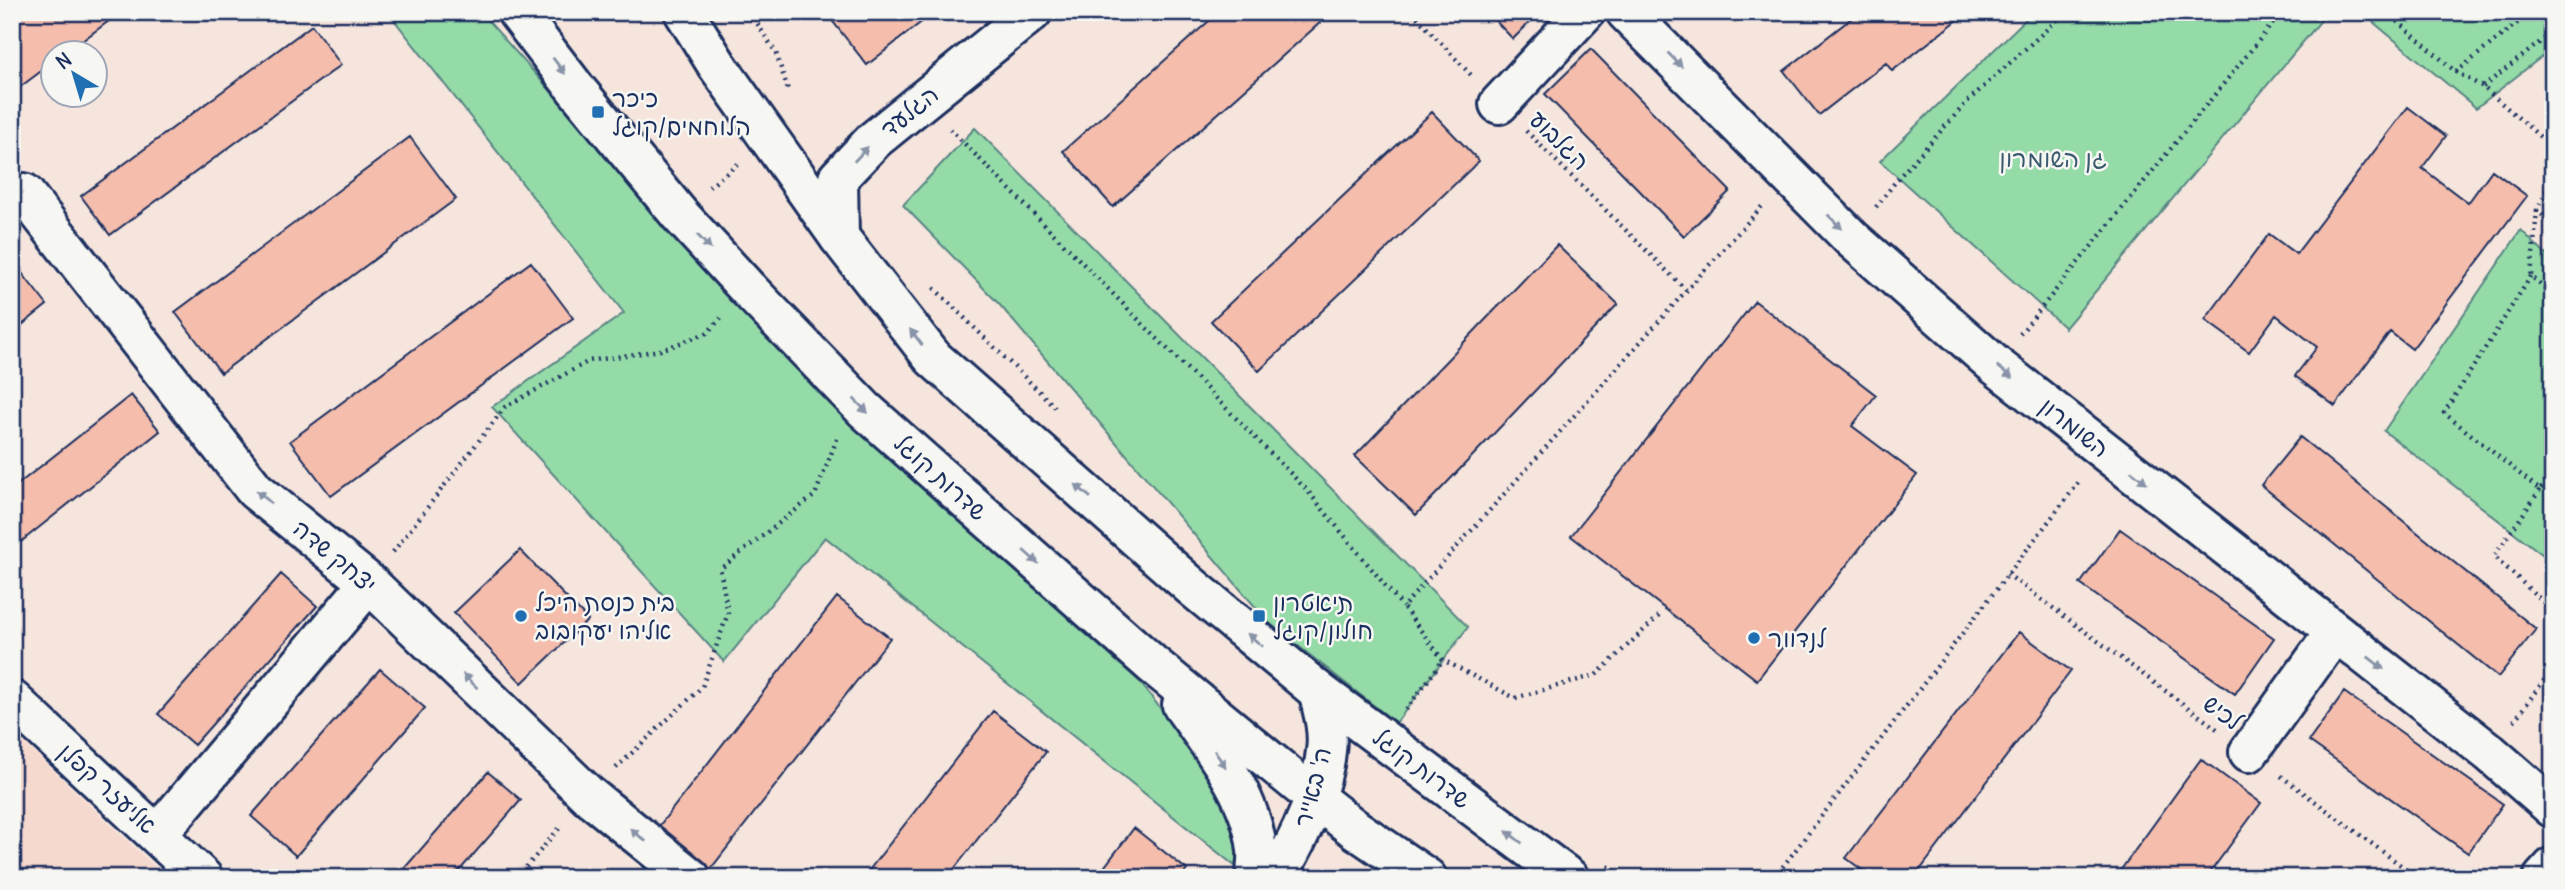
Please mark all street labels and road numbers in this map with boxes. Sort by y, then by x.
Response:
street label: הגלעד [874,79,944,143]
street label: הגלבוע [1524,104,1596,176]
street label: השומרון [2034,391,2116,464]
street label: שדרות קוגל [888,427,994,528]
street label: יצחק שדה [287,513,383,599]
street label: לכיש [2198,688,2250,737]
street label: שדרות קוגל [1366,721,1477,816]
street label: אליעזר קפלן [52,736,163,841]
street label: ה' באייר [1287,744,1337,830]

